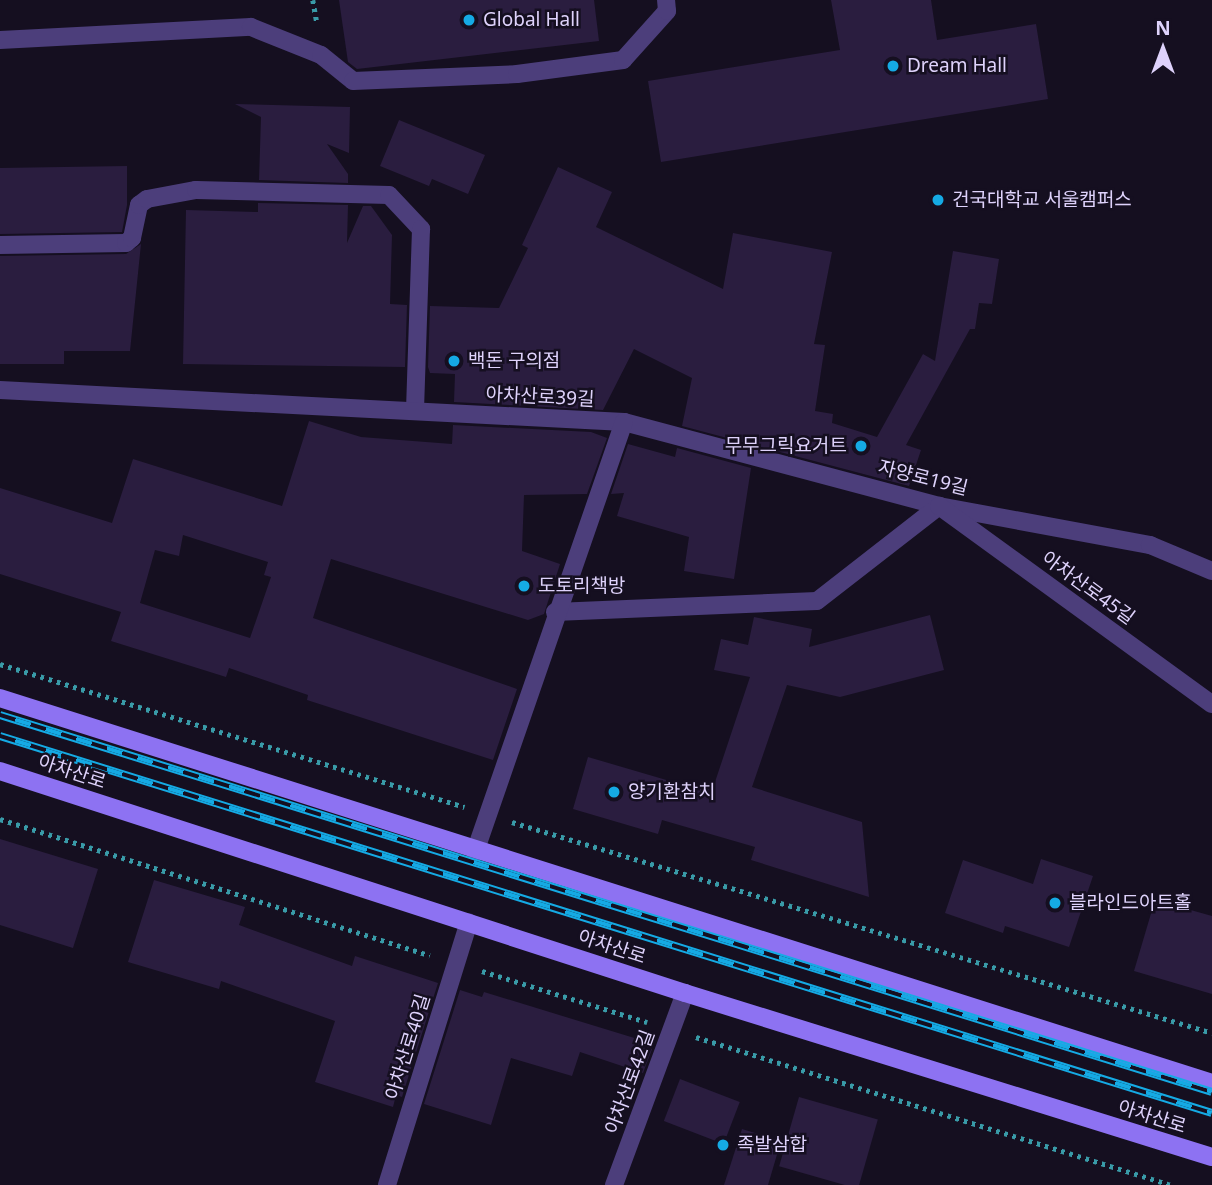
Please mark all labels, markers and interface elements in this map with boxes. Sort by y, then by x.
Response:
place label: Global Hall [483,9,580,31]
marker: Global Hall [461,12,477,28]
north arrow [1128,14,1198,84]
text: N [1155,15,1171,41]
place label: Dream Hall [907,55,1007,77]
marker: Dream Hall [885,58,901,74]
place label: 건국대학교 서울캠퍼스 [952,189,1132,211]
marker: 건국대학교 서울캠퍼스 [930,192,946,208]
place label: 백돈 구의점 [468,350,560,372]
marker: 백돈 구의점 [446,353,462,369]
street label: 아차산로39길 [485,383,595,411]
place label: 무무그릭요거트 [725,435,847,457]
marker: 무무그릭요거트 [853,438,869,454]
street label: 자양로19길 [876,456,970,500]
street label: 아차산로45길 [1037,547,1139,629]
place label: 도토리책방 [538,575,625,597]
marker: 도토리책방 [516,578,532,594]
street label: 아차산로 [35,750,109,794]
place label: 양기환참치 [628,781,715,803]
marker: 양기환참치 [606,784,622,800]
place label: 블라인드아트홀 [1069,892,1191,914]
marker: 블라인드아트홀 [1047,895,1063,911]
street label: 아차산로 [575,925,649,969]
street label: 아차산로40길 [381,991,435,1103]
street label: 아차산로42길 [601,1027,659,1137]
street label: 아차산로 [1115,1096,1189,1138]
place label: 족발삼합 [737,1134,807,1156]
marker: 족발삼합 [715,1137,731,1153]

